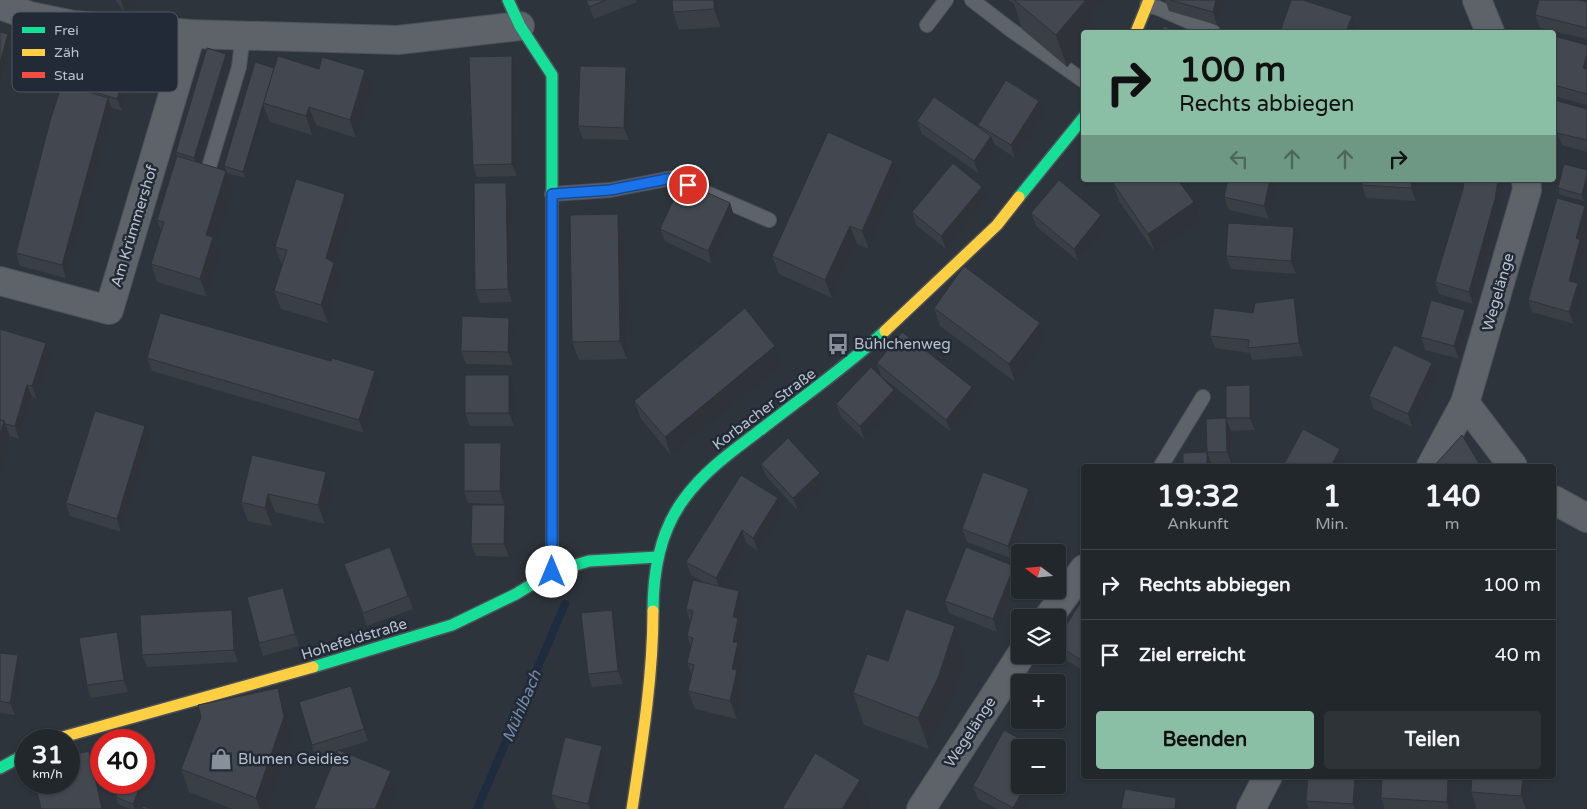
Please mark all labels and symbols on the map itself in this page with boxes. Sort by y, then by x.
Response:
legend [12,12,178,92]
text: Frei [54,22,79,39]
text: Zäh [54,44,79,61]
text: Stau [54,67,84,84]
street label: Am Krümmershof [107,163,161,289]
pin [667,164,709,206]
street label: Wegelänge [1478,251,1518,333]
bus stop icon: Bühlchenweg [825,331,851,357]
place label: Bühlchenweg [854,335,951,353]
street label: Korbacher Straße [709,364,819,454]
north arrow [1011,544,1066,599]
position arrow [525,545,577,597]
street label: Hohefeldstraße [299,614,409,664]
water label: Mühlbach [498,666,546,745]
street label: Wegelänge [941,693,999,771]
speed limit sign: 40 [90,729,155,794]
shop icon: Blumen Geidies [208,746,234,772]
place label: Blumen Geidies [238,750,349,768]

